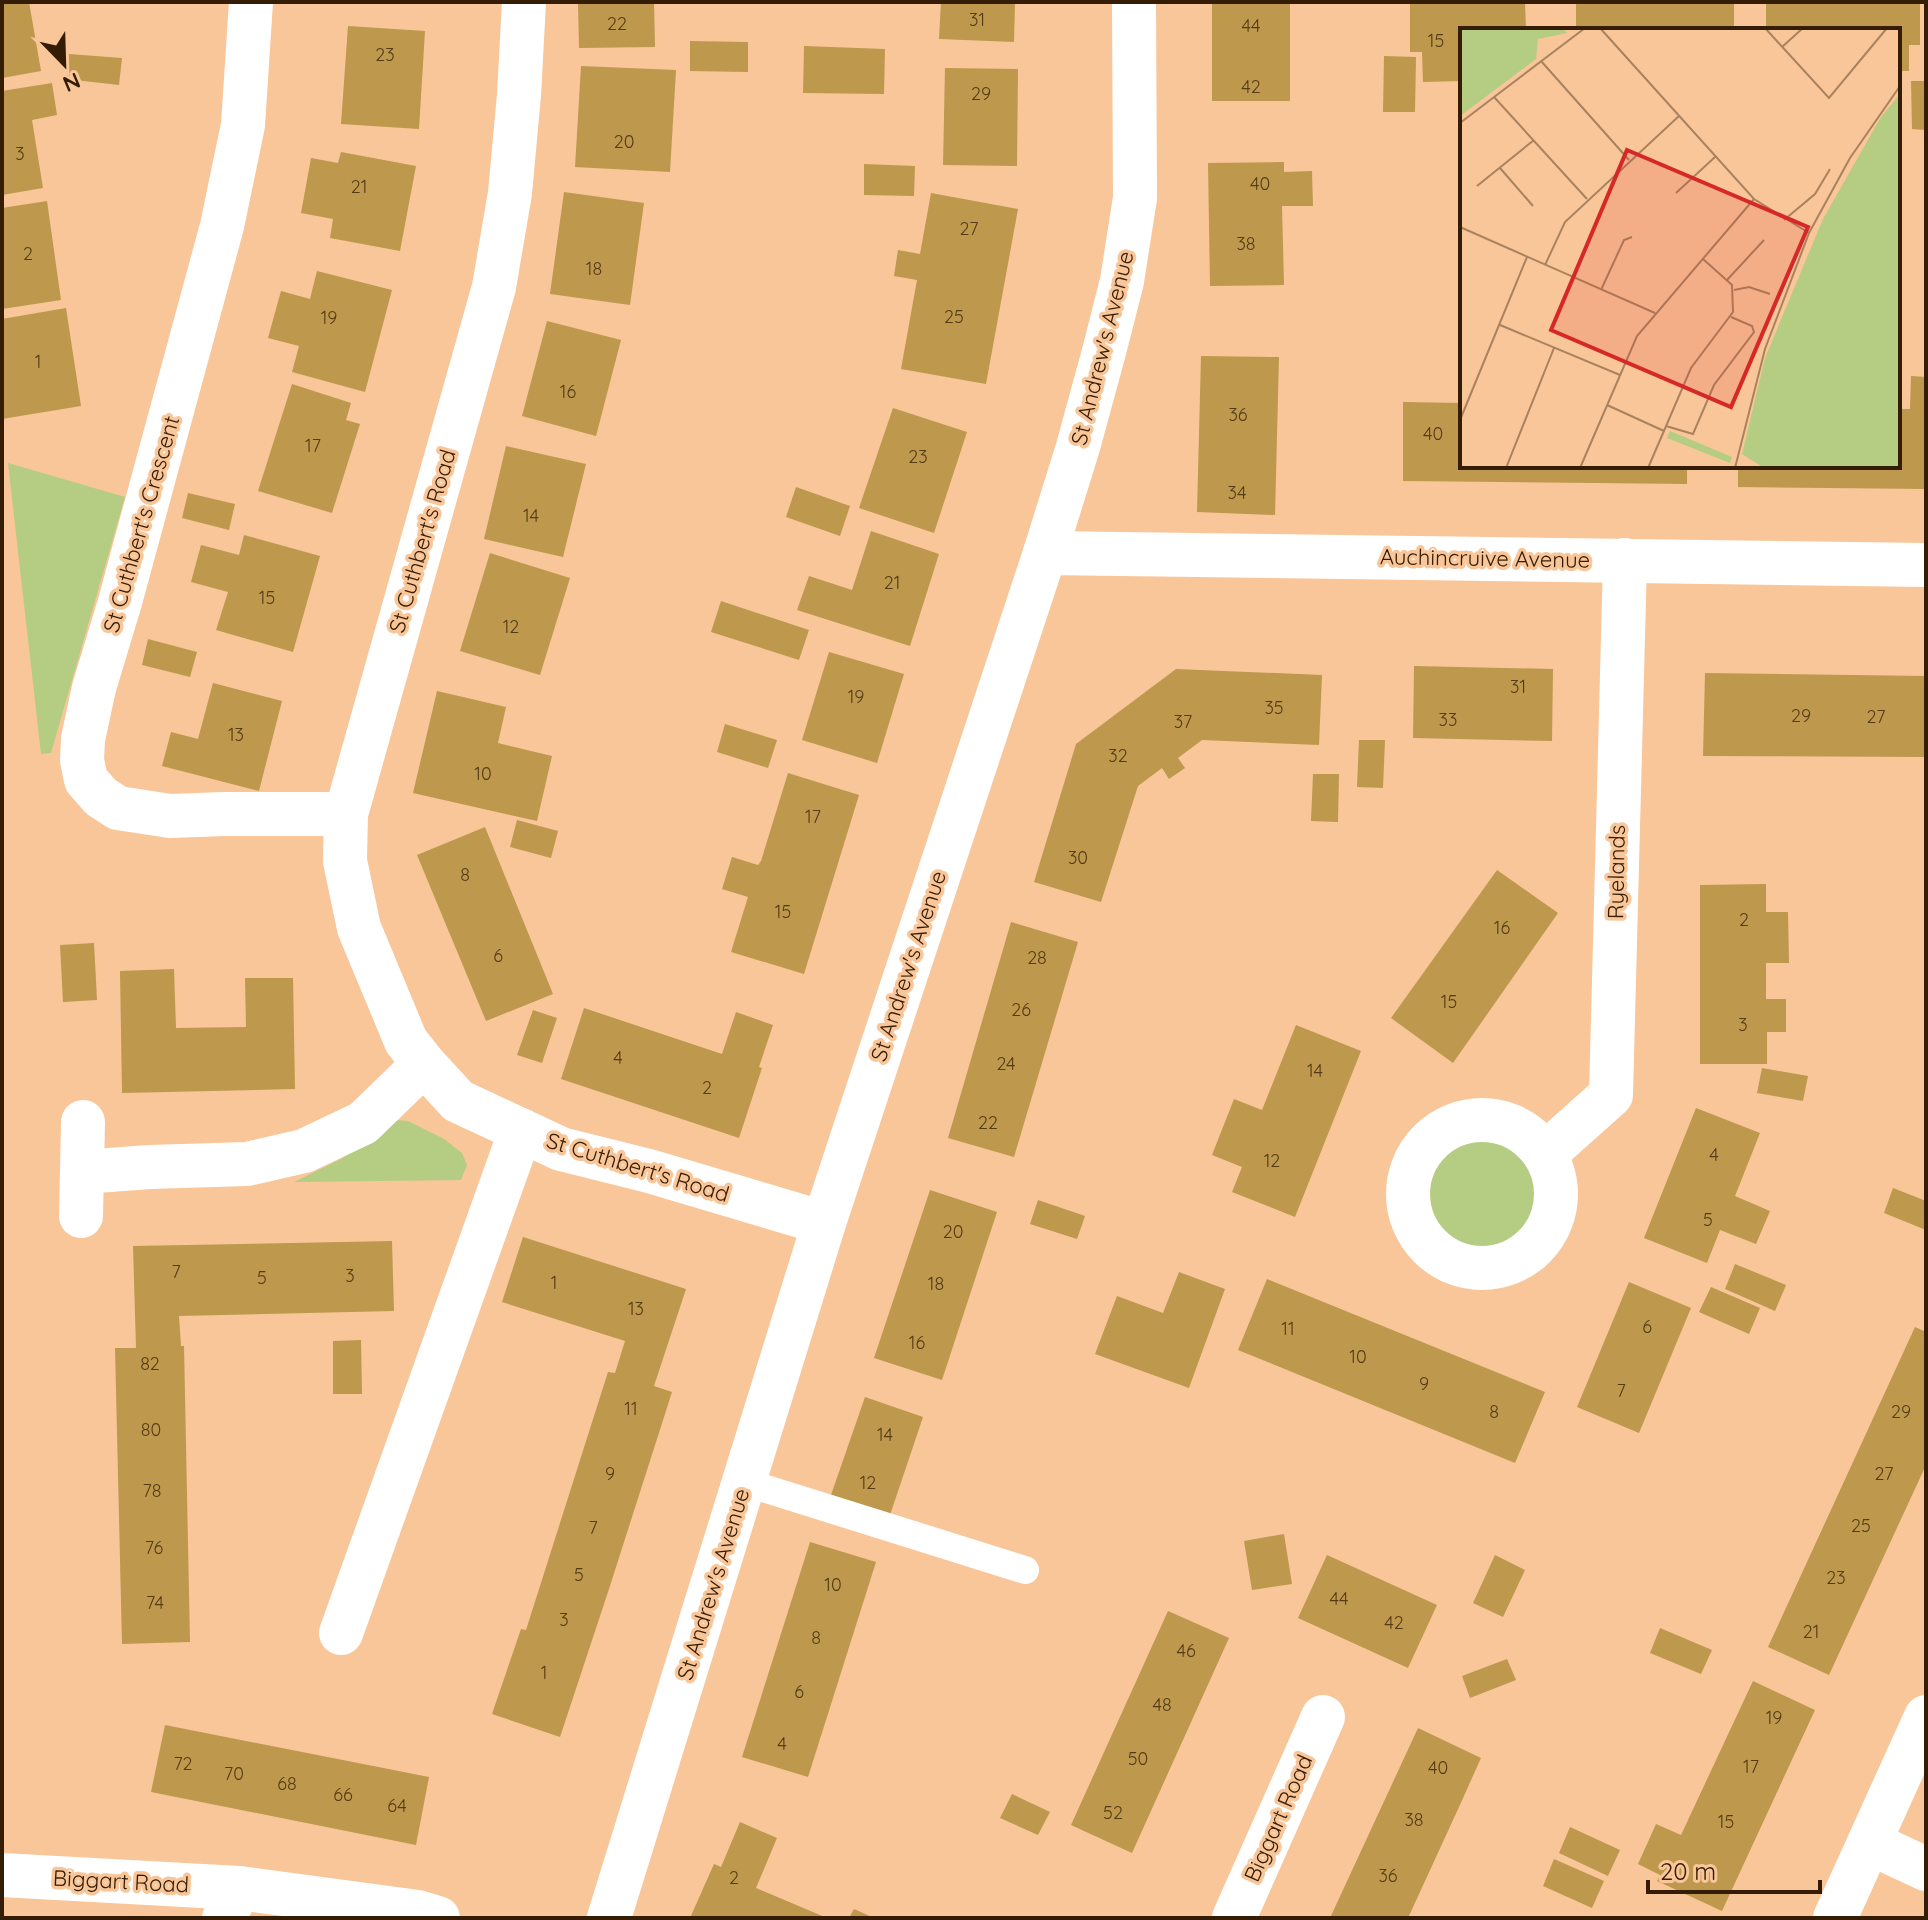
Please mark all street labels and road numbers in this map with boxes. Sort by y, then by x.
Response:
street label: St Andrew's Avenue [1064,248,1140,448]
street label: St Cuthbert's Crescent [97,412,185,636]
street label: St Cuthbert's Road [382,446,462,636]
street label: Auchincruive Avenue [1380,542,1590,574]
street label: Ryelands [1601,825,1631,919]
street label: St Andrew's Avenue [864,867,952,1065]
street label: St Cuthbert's Road [543,1126,733,1208]
street label: St Andrew's Avenue [671,1485,755,1683]
street label: Biggart Road [1238,1750,1318,1886]
street label: Biggart Road [52,1863,190,1899]

